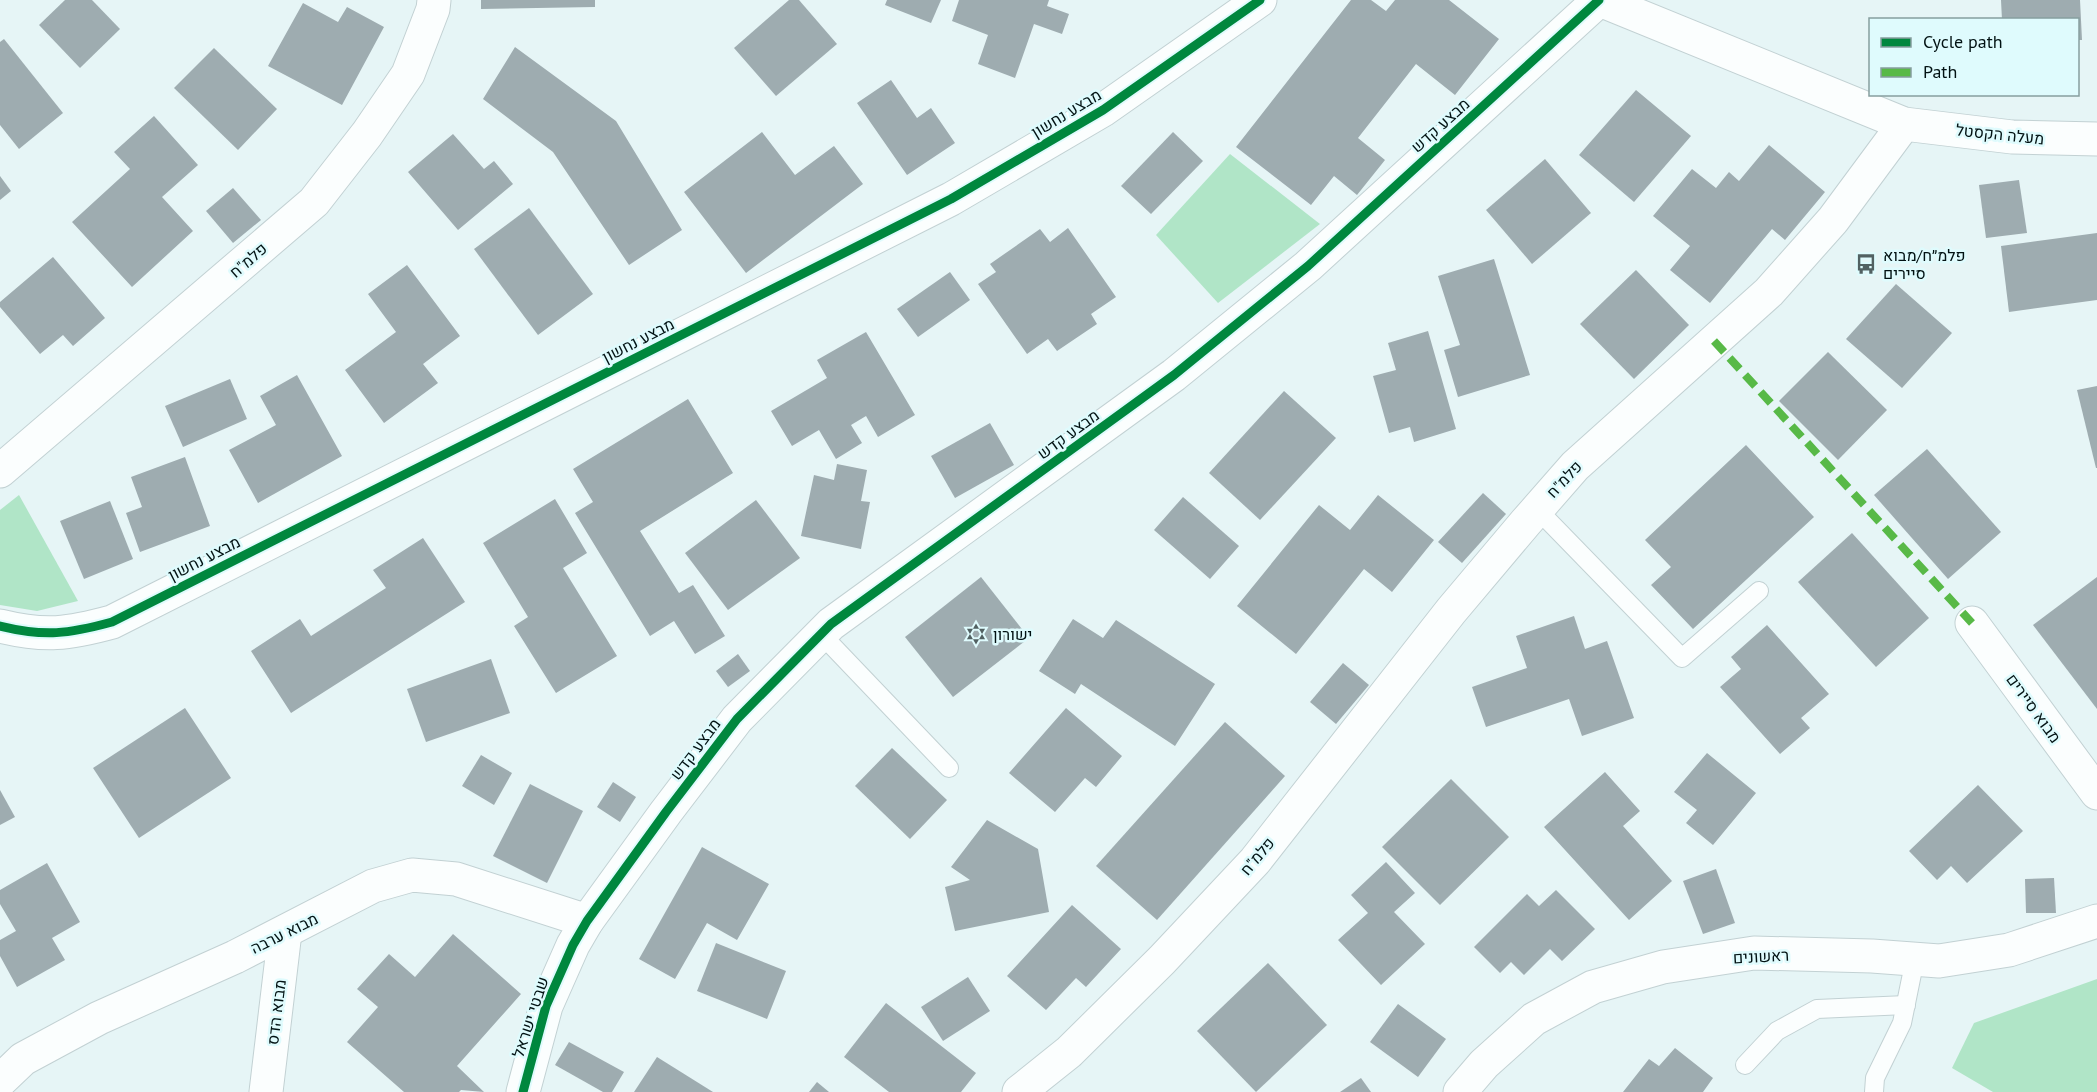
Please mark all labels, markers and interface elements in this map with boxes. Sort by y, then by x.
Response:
legend [1869,18,2079,96]
text: Cycle path [1923,30,2003,53]
text: Path [1923,60,1957,83]
street label: מבצע נחשון [1027,84,1105,142]
street label: מבצע קדש [1407,94,1473,156]
street label: מעלה הקסטל [1955,119,2045,149]
street label: פלמ"ח [225,238,271,282]
place label: פלמ״ח/מבוא סיירים [1883,245,1966,283]
bus stop icon: פלמ״ח/מבוא סיירים [1854,252,1878,276]
street label: מבצע נחשון [599,313,677,367]
street label: מבצע קדש [1033,405,1103,463]
street label: פלמ"ח [1542,456,1586,502]
street label: מבצע נחשון [165,531,243,585]
synagogue icon: ישורון [964,622,988,646]
place label: ישורון [993,624,1032,644]
street label: מבוא סיירים [2002,670,2066,746]
street label: מבצע קדש [665,714,725,784]
street label: פלמ"ח [1235,833,1279,879]
street label: מבוא ערבה [247,908,321,958]
street label: ראשונים [1732,945,1790,967]
street label: שבטי ישראל [508,974,552,1060]
street label: מבוא הדס [262,978,290,1046]

